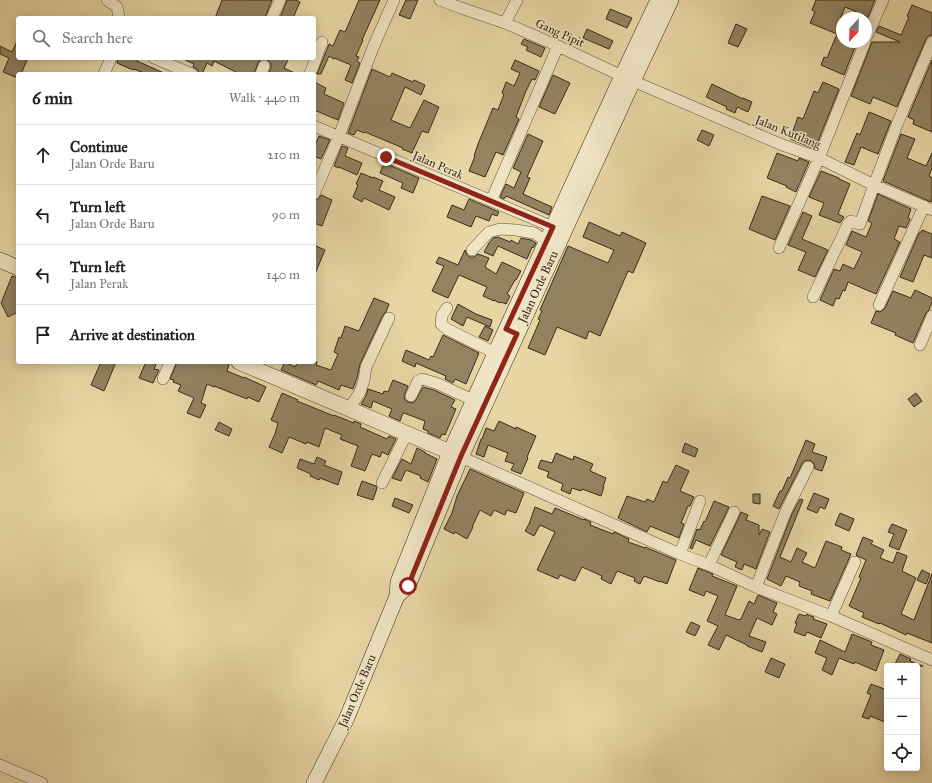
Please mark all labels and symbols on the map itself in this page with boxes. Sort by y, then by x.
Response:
north arrow [836,12,872,48]
street label: Gang Pipit [533,16,587,51]
street label: Jalan Kutilang [751,112,823,153]
street label: Jalan Perak [408,147,466,183]
route end [377,148,395,166]
street label: Jalan Orde Baru [514,248,562,328]
route start [399,577,417,595]
street label: Jalan Orde Baru [334,652,380,732]

